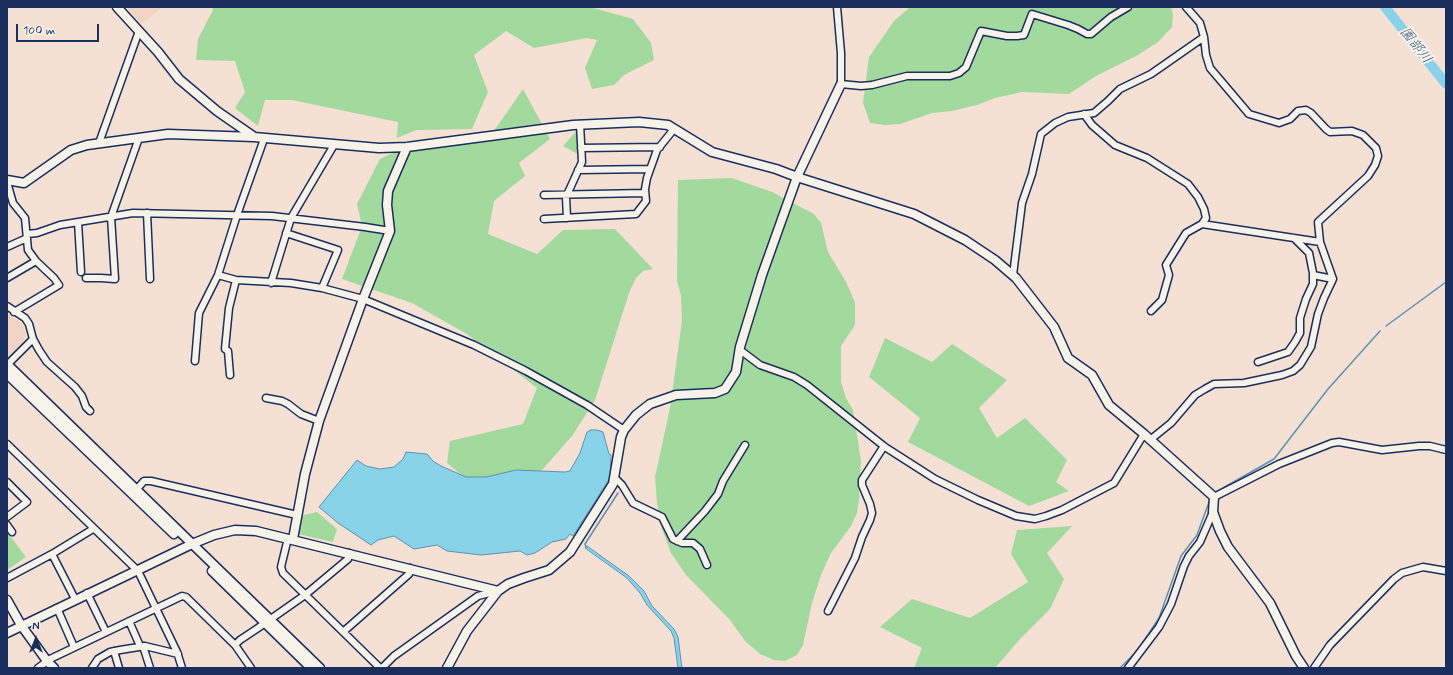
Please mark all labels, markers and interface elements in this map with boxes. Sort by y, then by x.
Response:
scale bar [18,16,101,42]
text: 100 m [23,23,55,39]
water label: 園部川 [1395,24,1435,68]
north arrow [16,619,56,659]
text: N [32,620,40,634]

